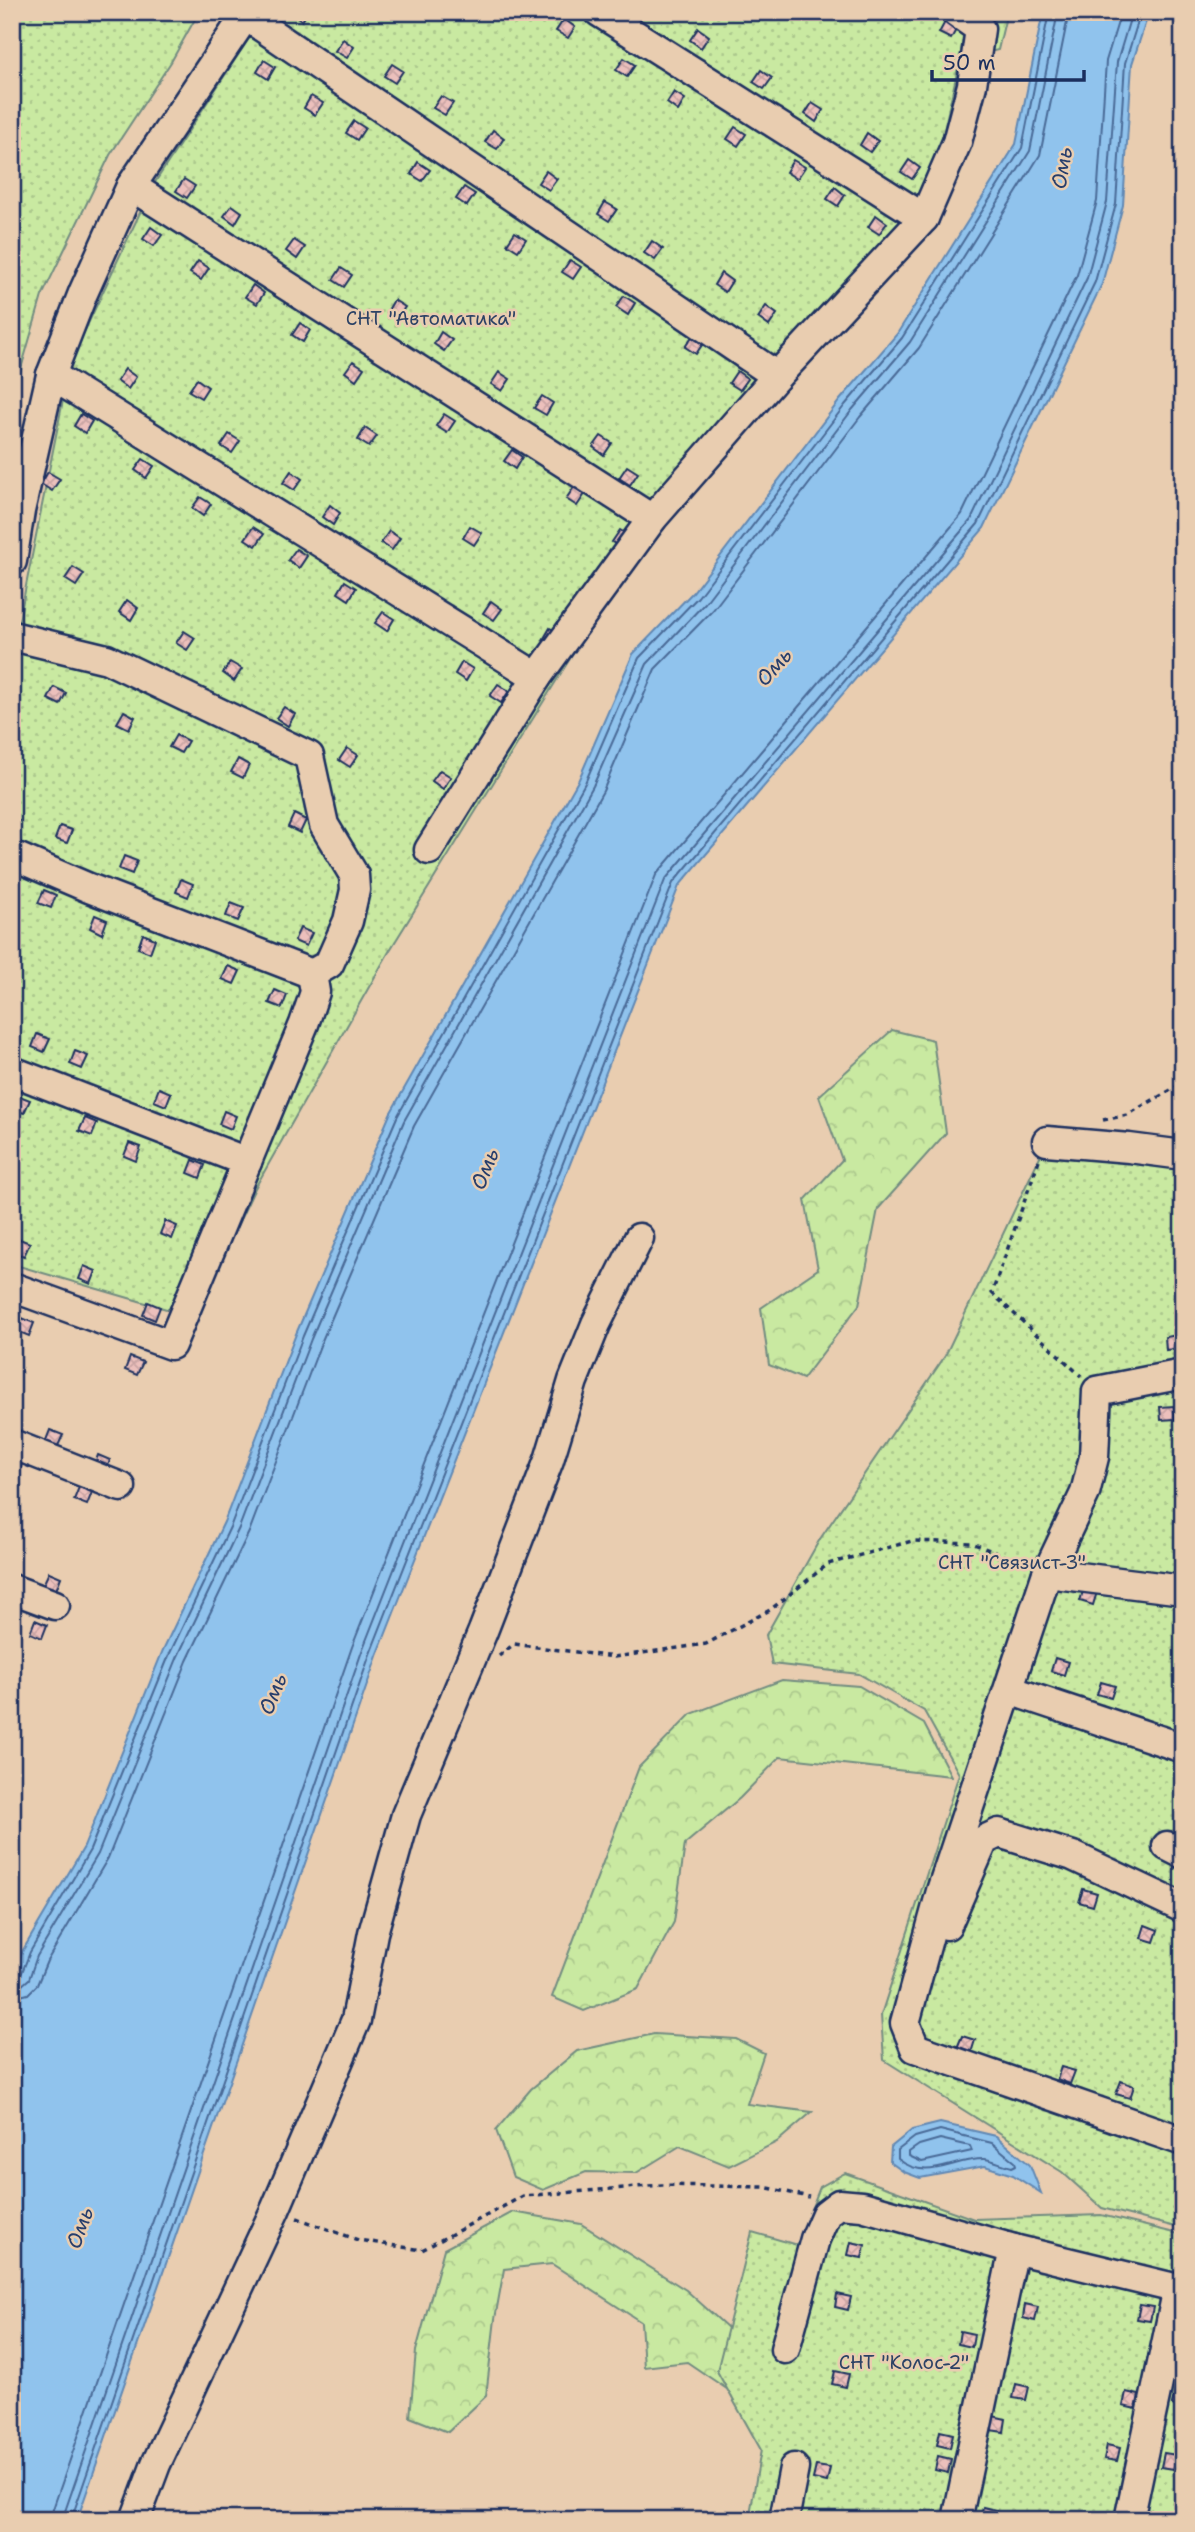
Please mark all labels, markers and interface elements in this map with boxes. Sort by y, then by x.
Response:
scale bar [932,38,1085,82]
text: 50 m [943,49,996,77]
water label: Омь [1045,145,1079,191]
park label: СНТ "Автоматика" [346,306,516,331]
water label: Омь [749,642,799,692]
water label: Омь [464,1144,506,1194]
park label: СНТ "Связист-3" [938,1550,1086,1575]
water label: Омь [252,1669,294,1719]
water label: Омь [60,2203,100,2253]
park label: СНТ "Колос-2" [839,2350,969,2375]

